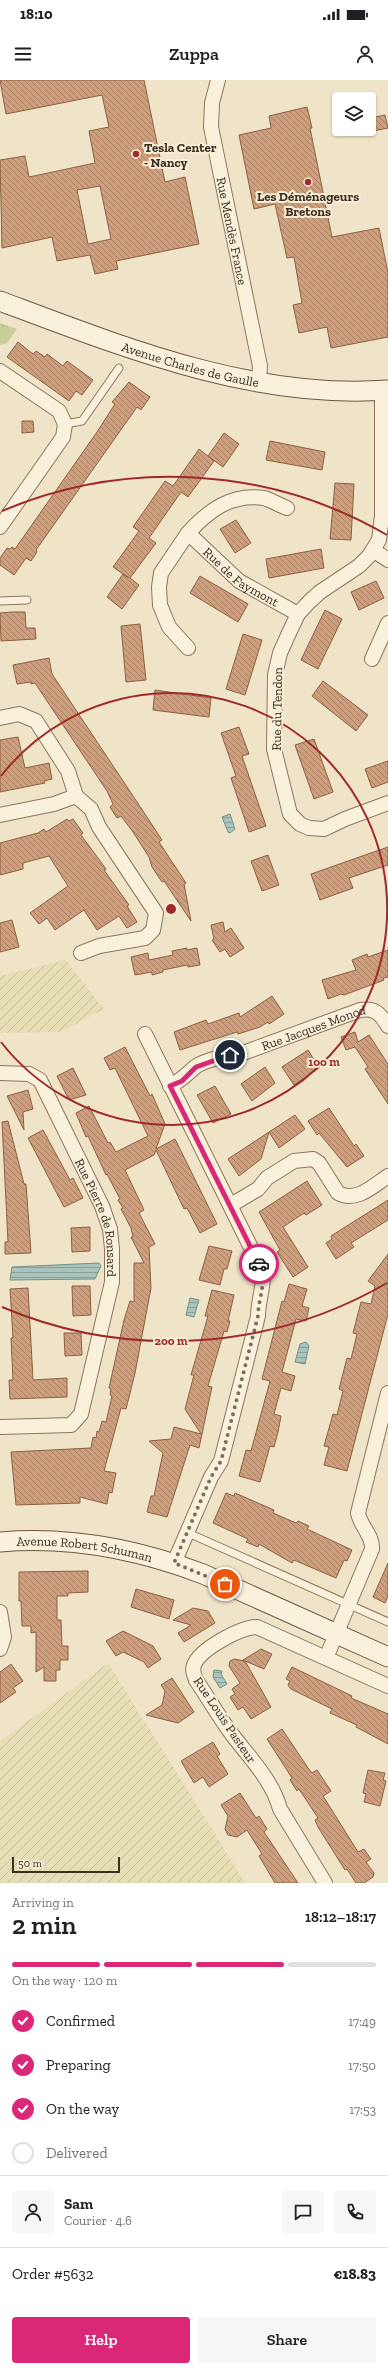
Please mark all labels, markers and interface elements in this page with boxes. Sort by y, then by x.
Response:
text: 18:10 [20,5,53,23]
icon: menu [12,43,34,65]
text: Zuppa [169,43,219,65]
icon: person [354,43,376,65]
map controls [332,92,376,136]
button: layers [332,92,376,136]
place label: Tesla Center - Nancy [144,140,217,170]
marker: Tesla Center - Nancy [131,149,141,159]
street label: Rue Mendès France [214,176,251,286]
marker: Les Déménageurs Bretons [303,177,313,187]
place label: Les Déménageurs Bretons [257,189,359,219]
street label: Avenue Charles de Gaulle [120,339,260,390]
street label: Rue de Faymont [200,544,282,609]
street label: Rue du Tendon [269,667,285,751]
centre of rings [164,902,178,916]
street label: Rue Jacques Monod [259,1002,366,1053]
pin [213,1038,247,1072]
icon: home [219,1044,241,1066]
text: 100 m [308,1055,340,1069]
street label: Rue Pierre de Ronsard [72,1156,120,1277]
courier [239,1244,279,1284]
icon: car [248,1253,270,1275]
text: 200 m [154,1334,188,1348]
street label: Avenue Robert Schuman [16,1533,155,1565]
pin [208,1567,242,1601]
icon: bag [214,1573,236,1595]
street label: Rue Louis Pasteur [191,1674,259,1766]
scale bar [12,1855,120,1874]
text: 50 m [18,1857,42,1870]
text: Arriving in [12,1895,74,1910]
text: 18:12–18:17 [305,1908,376,1926]
text: 2 min [12,1909,76,1941]
text: On the way · 120 m [12,1973,117,1988]
icon: check [12,2010,34,2032]
text: Confirmed [46,2012,115,2030]
text: 17:49 [348,2014,376,2029]
icon: check [12,2054,34,2076]
text: Preparing [46,2056,111,2074]
text: 17:50 [348,2058,376,2073]
icon: check [12,2098,34,2120]
text: On the way [46,2100,119,2118]
text: 17:53 [349,2102,376,2117]
text: Delivered [46,2144,108,2162]
button: person [12,2191,54,2233]
button: chat [282,2191,324,2233]
button: phone [334,2191,376,2233]
text: Sam [64,2195,93,2213]
text: Courier · 4.6 [64,2213,132,2228]
text: Order #5632 [12,2265,94,2283]
text: €18.83 [333,2265,376,2283]
button: Help [12,2317,190,2363]
button: Share [198,2317,376,2363]

